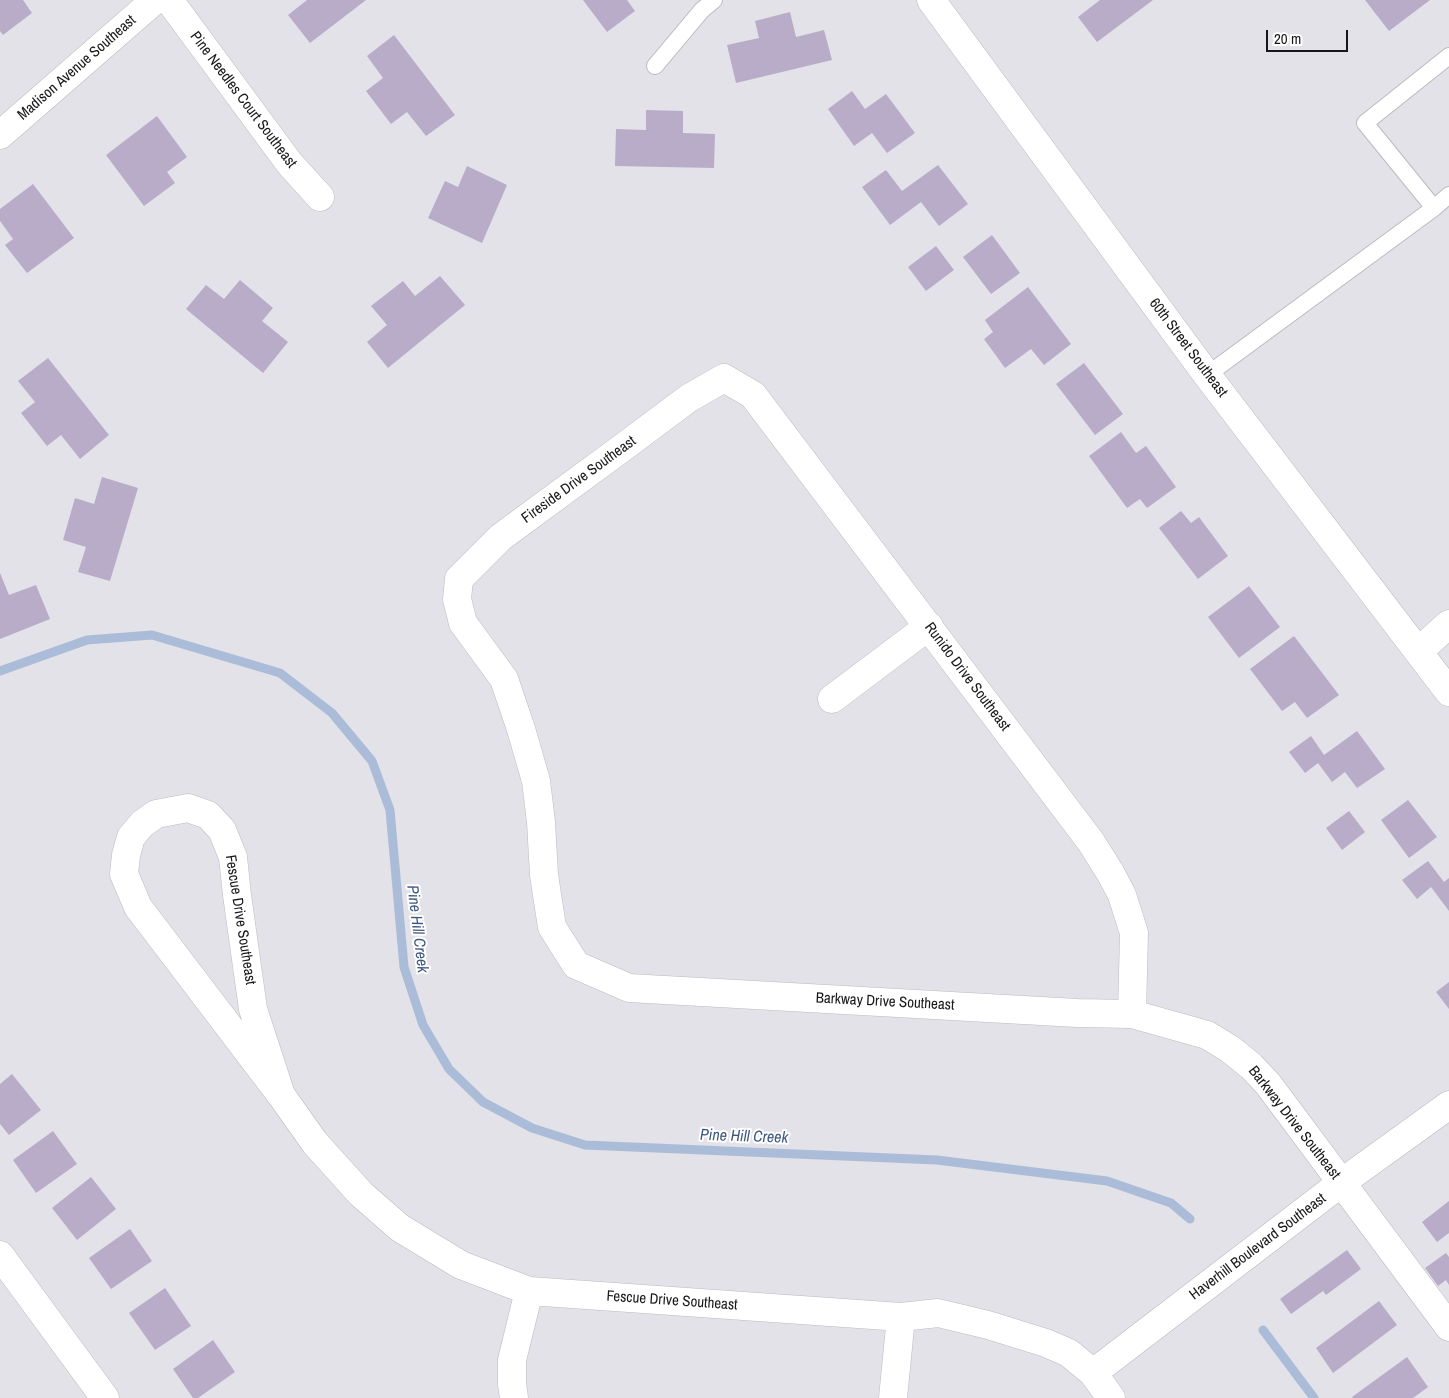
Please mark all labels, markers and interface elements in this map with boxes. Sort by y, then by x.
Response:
street label: Madison Avenue Southeast [14,12,140,124]
scale bar [1269,20,1352,52]
street label: Pine Needles Court Southeast [186,28,300,172]
text: 20 m [1274,28,1301,49]
street label: 60th Street Southeast [1145,295,1231,401]
street label: Fireside Drive Southeast [518,433,640,527]
street label: Runido Drive Southeast [920,619,1014,735]
street label: Fescue Drive Southeast [221,854,259,986]
water label: Pine Hill Creek [402,884,432,974]
street label: Barkway Drive Southeast [815,989,955,1015]
street label: Barkway Drive Southeast [1244,1063,1344,1183]
water label: Pine Hill Creek [700,1126,788,1148]
street label: Haverhill Boulevard Southeast [1186,1190,1330,1304]
street label: Fescue Drive Southeast [606,1287,738,1315]

